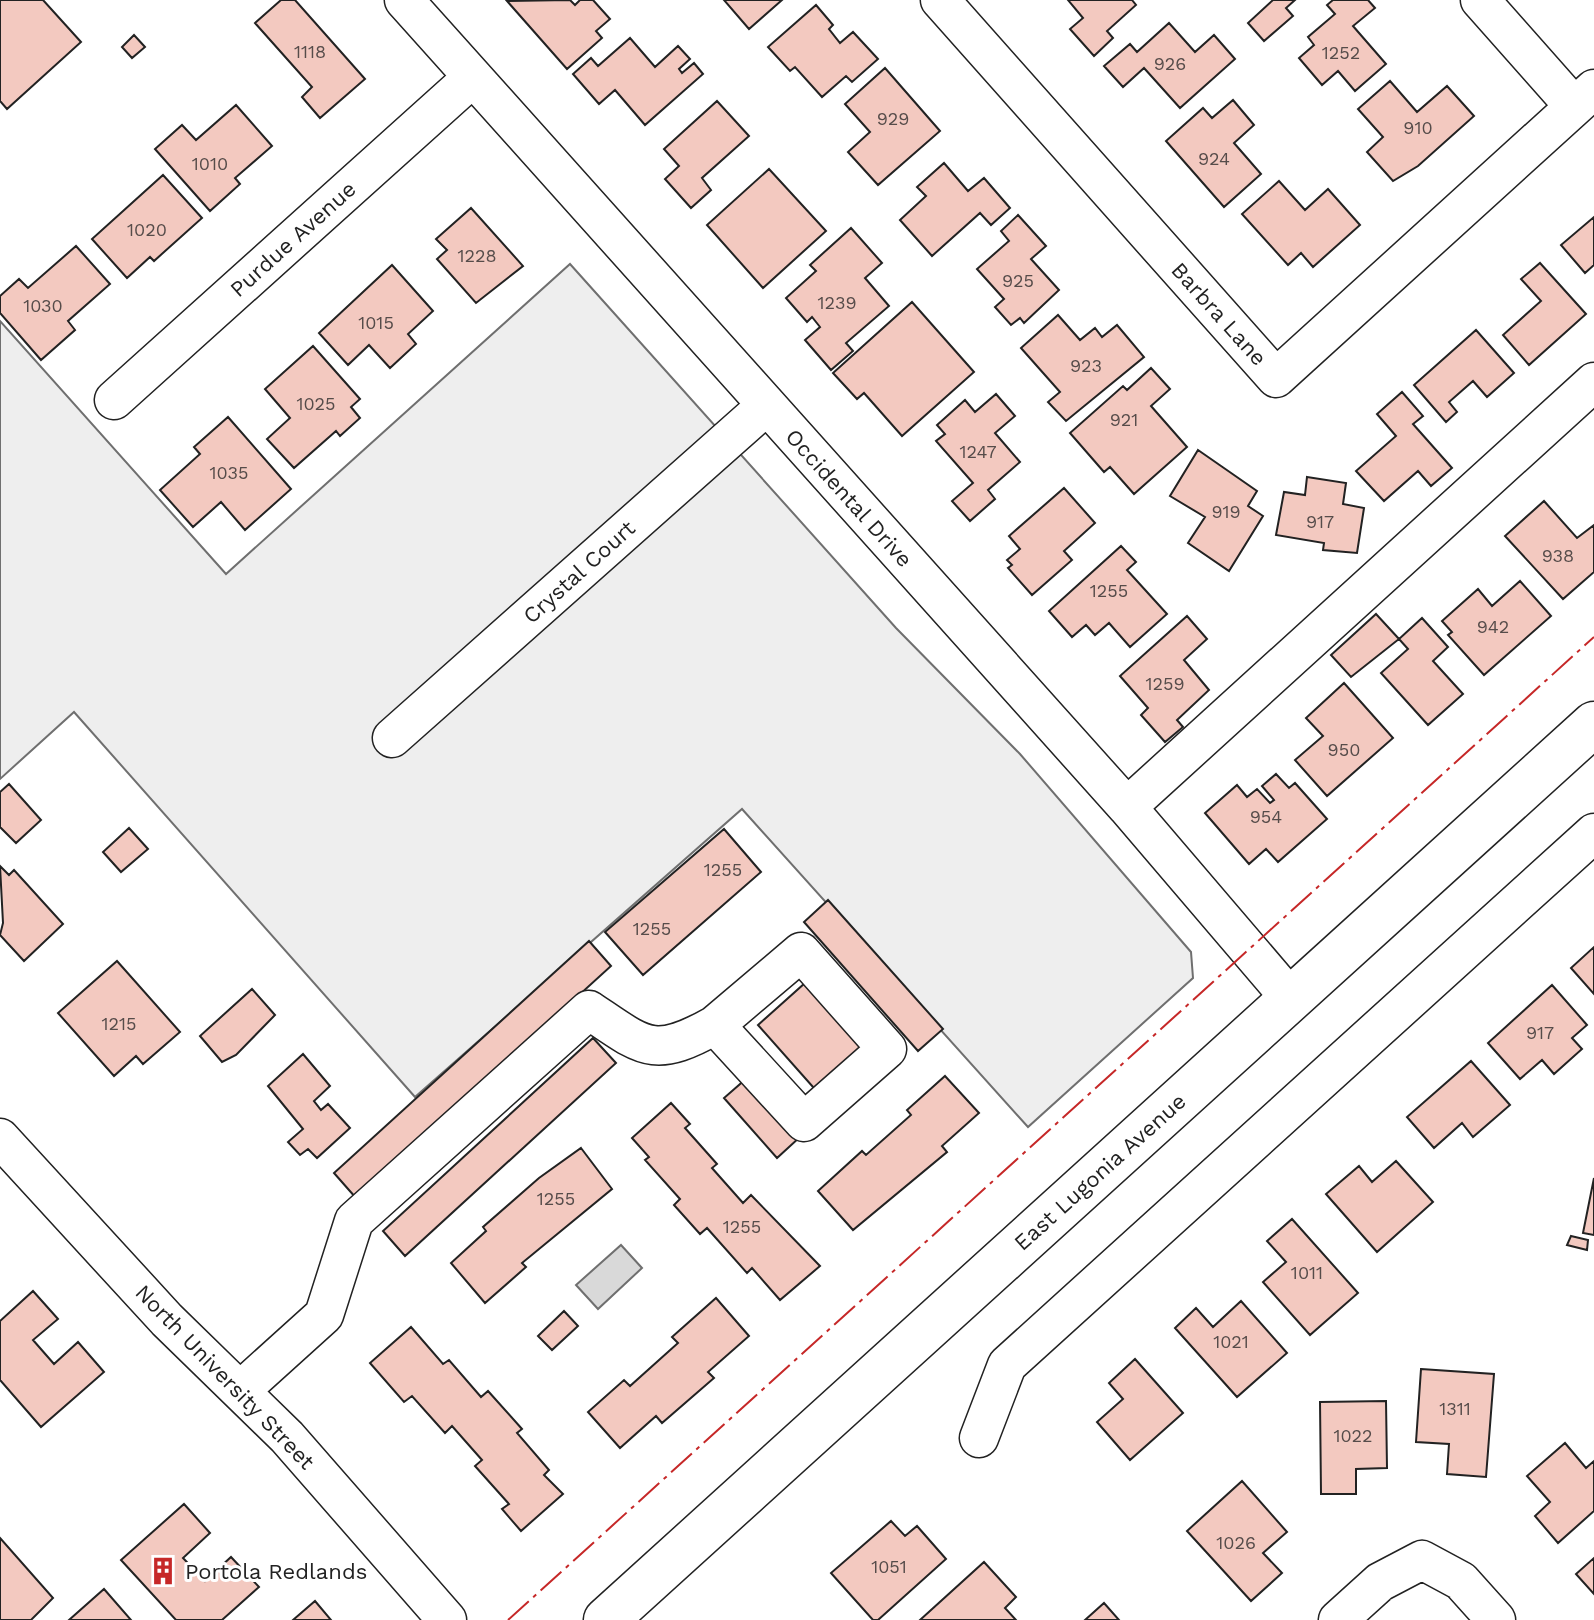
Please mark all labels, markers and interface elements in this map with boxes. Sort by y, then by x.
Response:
house number: 1118 [294,41,326,62]
house number: 1252 [1322,42,1360,63]
house number: 926 [1154,53,1186,74]
house number: 929 [877,108,909,129]
house number: 910 [1403,117,1433,138]
house number: 924 [1198,148,1230,169]
house number: 1010 [192,153,228,174]
street label: Purdue Avenue [225,176,361,302]
house number: 1020 [127,219,167,240]
house number: 1228 [457,245,497,266]
street label: Barbra Lane [1166,257,1272,371]
house number: 925 [1002,270,1034,291]
house number: 1239 [817,292,857,313]
house number: 1030 [23,295,63,316]
house number: 1015 [358,312,394,333]
house number: 923 [1070,355,1102,376]
house number: 1025 [296,393,336,414]
house number: 921 [1110,409,1138,430]
street label: Occidental Drive [781,424,917,572]
house number: 1247 [959,441,997,462]
house number: 1035 [210,462,248,483]
house number: 919 [1211,501,1241,522]
house number: 917 [1306,511,1334,532]
street label: Crystal Court [518,515,640,629]
house number: 938 [1542,545,1574,566]
house number: 1255 [1090,580,1128,601]
house number: 942 [1477,616,1509,637]
house number: 1259 [1145,673,1185,694]
house number: 950 [1328,739,1360,760]
house number: 954 [1250,806,1282,827]
house number: 1255 [704,859,742,880]
house number: 1255 [633,918,671,939]
house number: 1215 [101,1013,137,1034]
house number: 917 [1526,1022,1554,1043]
street label: East Lugonia Avenue [1009,1088,1191,1256]
house number: 1255 [537,1188,575,1209]
house number: 1255 [723,1216,761,1237]
house number: 1011 [1291,1262,1323,1283]
street label: North University Street [130,1280,320,1474]
house number: 1021 [1213,1331,1249,1352]
house number: 1311 [1439,1398,1471,1419]
house number: 1022 [1333,1425,1373,1446]
house number: 1026 [1216,1532,1256,1553]
building icon: Portola Redlands [148,1556,178,1586]
house number: 1051 [871,1556,907,1577]
place label: Portola Redlands [185,1559,367,1584]

